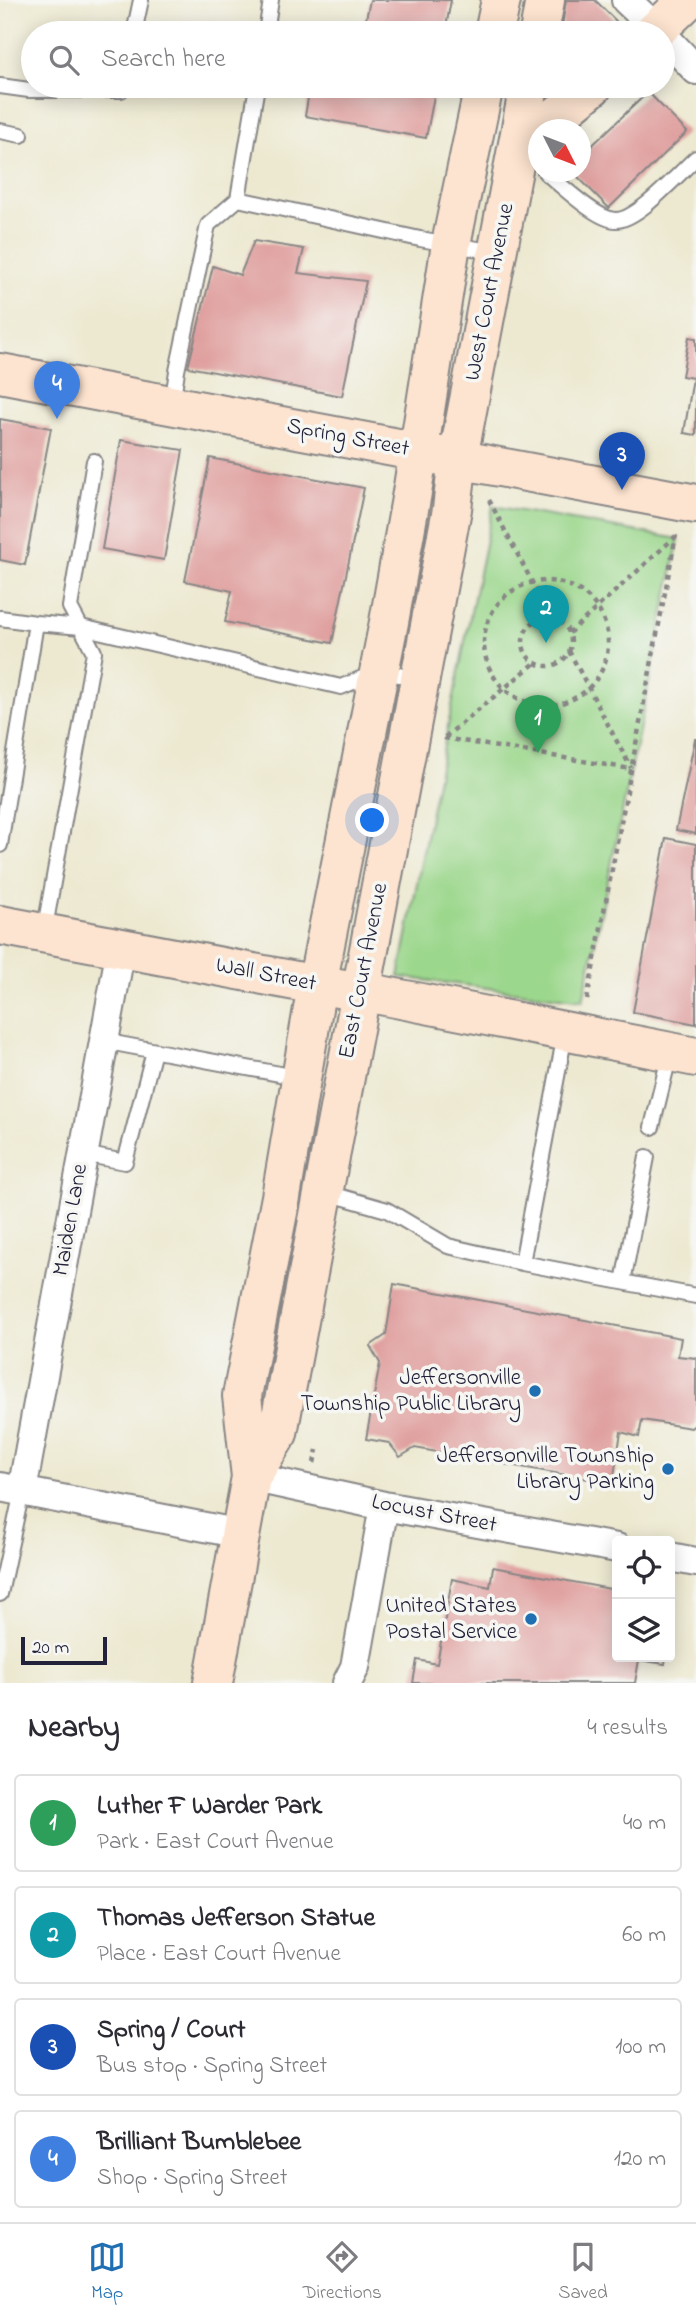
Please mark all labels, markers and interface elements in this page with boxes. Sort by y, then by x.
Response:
search box [21,21,675,98]
icon: search [45,41,83,79]
text: Search here [101,41,226,79]
north arrow [528,119,591,182]
street label: West Court Avenue [457,200,524,384]
pin: 4 [34,361,80,419]
street label: Spring Street [284,410,412,467]
pin: 3 [599,432,645,490]
pin: 2 [523,585,569,643]
pin: 1 [515,695,561,753]
your location [355,803,389,837]
street label: East Court Avenue [331,880,397,1062]
street label: Wall Street [213,949,319,1001]
street label: Maiden Lane [45,1161,97,1279]
place label: Jeffersonville Township Public Library [301,1362,522,1423]
marker: Jeffersonville Township Public Library [527,1383,543,1399]
place label: Jeffersonville Township Library Parking [437,1440,654,1501]
marker: Jeffersonville Township Library Parking [660,1461,676,1477]
street label: Locust Street [369,1486,500,1542]
map controls [612,1536,675,1662]
button: locate [612,1536,675,1599]
place label: United States Postal Service [386,1590,518,1649]
button: layers [612,1599,675,1662]
marker: United States Postal Service [523,1611,539,1627]
scale bar [21,1634,107,1666]
text: 20 m [32,1635,69,1662]
text: Nearby [28,1707,120,1751]
text: 4 results [587,1712,668,1745]
text: Luther F Warder Park [97,1788,322,1826]
text: 1 [49,1807,57,1840]
text: 40 m [623,1807,666,1840]
text: Park · East Court Avenue [97,1826,334,1859]
text: Thomas Jefferson Statue [97,1900,375,1938]
text: 2 [47,1919,59,1952]
text: 60 m [622,1919,666,1952]
text: Place · East Court Avenue [97,1938,341,1971]
text: Spring / Court [97,2012,246,2050]
text: 3 [48,2031,58,2064]
text: 100 m [615,2031,666,2064]
text: Bus stop · Spring Street [97,2050,327,2083]
text: Brilliant Bumblebee [97,2124,301,2162]
text: 4 [48,2143,58,2176]
text: 120 m [614,2143,666,2176]
text: Shop · Spring Street [97,2162,288,2195]
tab: Map [88,2238,126,2307]
tab: Directions [303,2238,382,2307]
tab: Saved [558,2238,608,2307]

